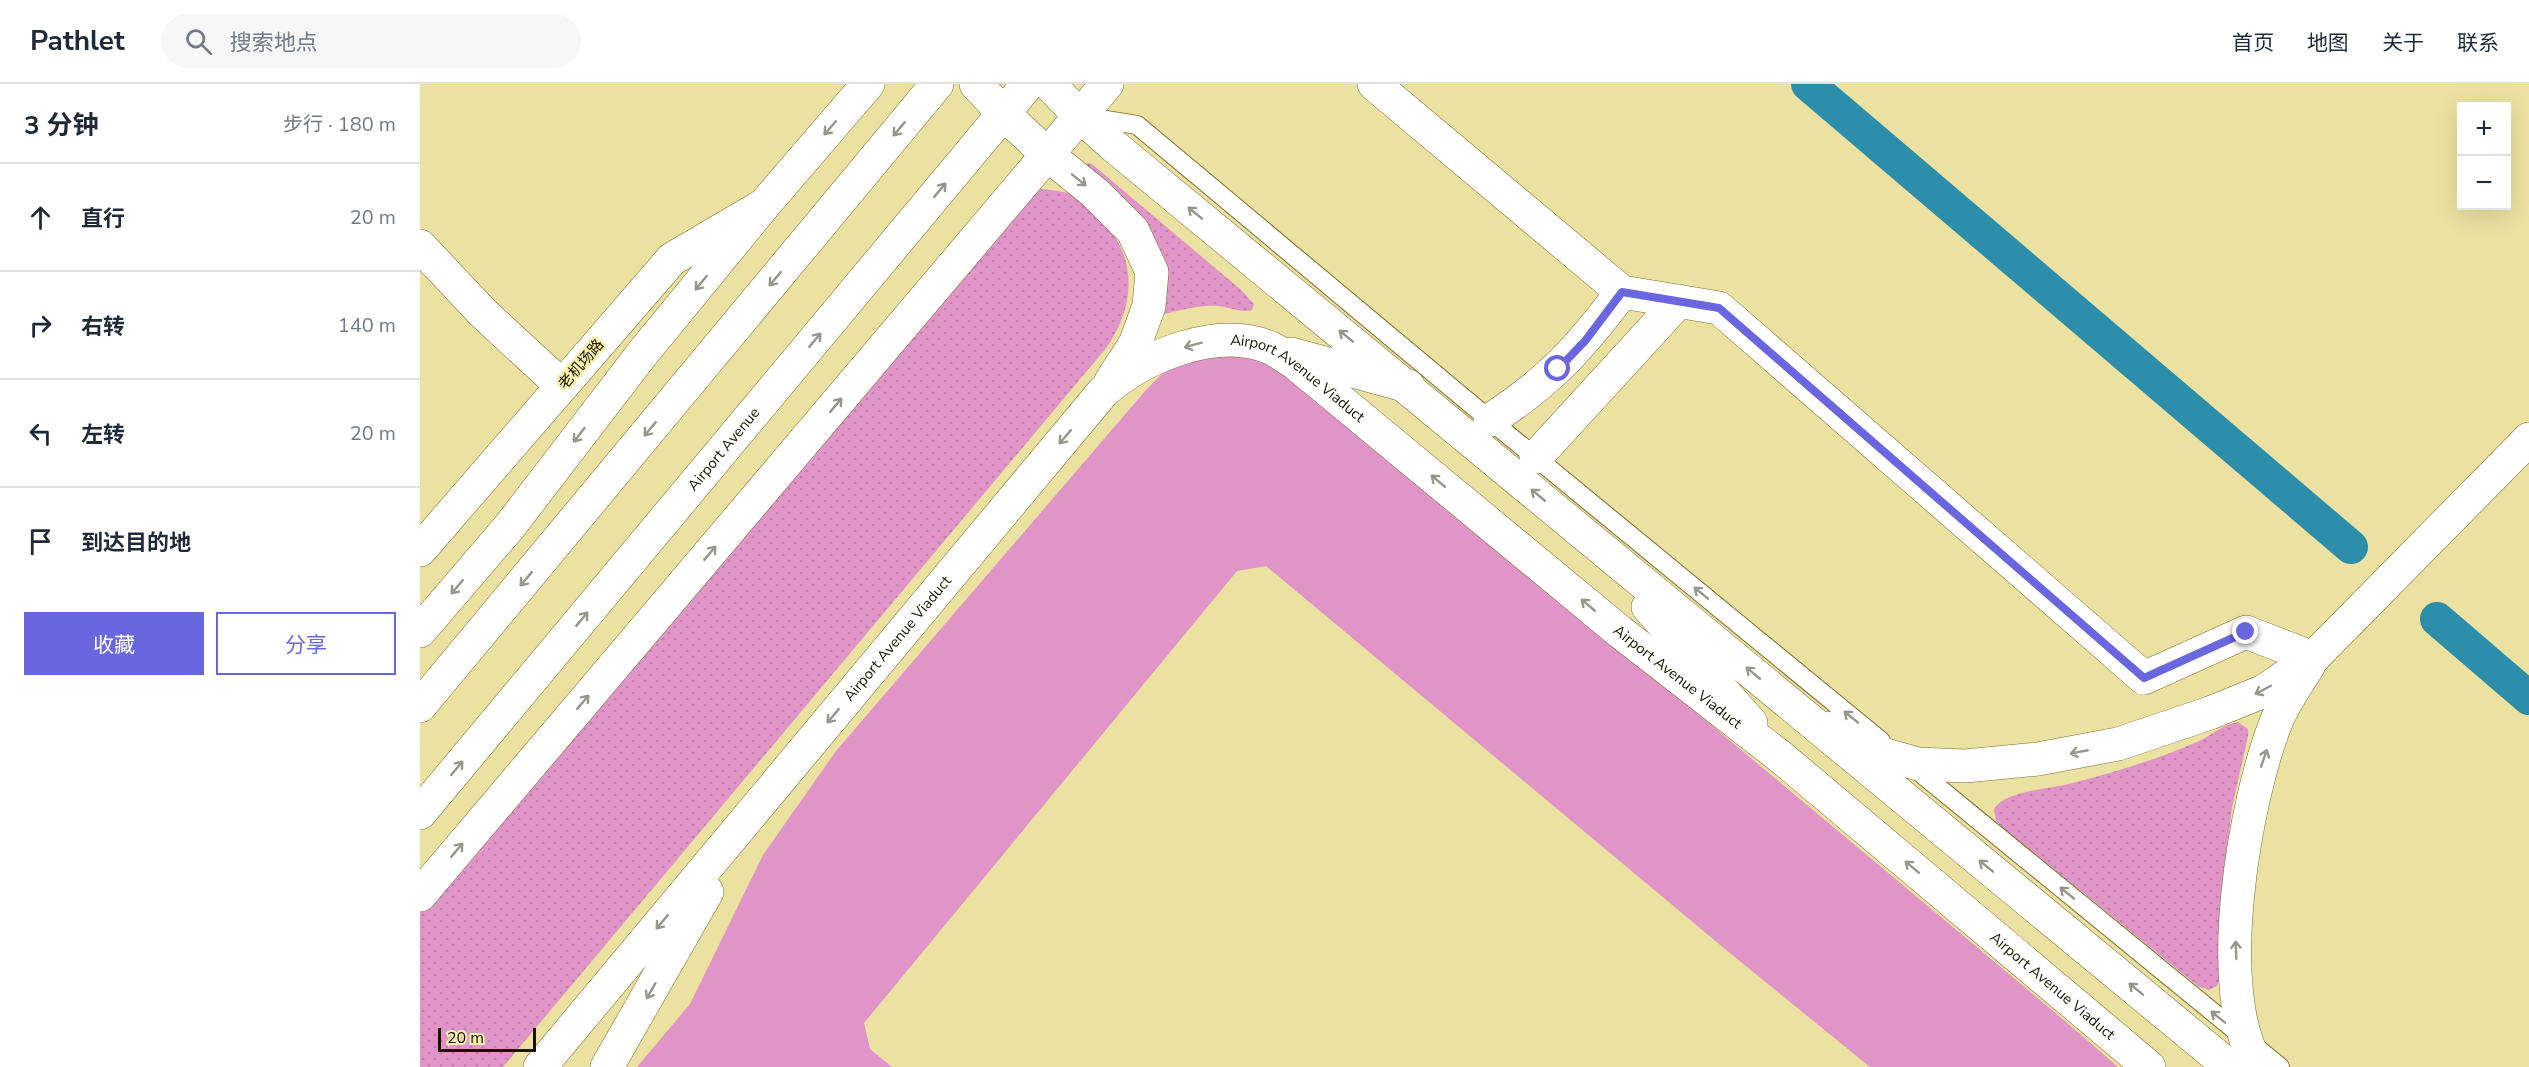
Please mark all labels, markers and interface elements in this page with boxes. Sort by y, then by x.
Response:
search box [161,14,581,68]
text: Pathlet [30,22,125,60]
icon: search [182,25,215,58]
text: 搜索地点 [230,28,318,58]
text: 首页 [2232,29,2274,57]
text: 地图 [2307,29,2349,57]
text: 关于 [2382,29,2424,57]
text: 联系 [2457,29,2499,57]
map controls [2457,102,2511,210]
button: + [2457,102,2511,156]
text: 3 分钟 [24,108,99,143]
text: 步行 · 180 m [283,111,396,138]
one-way arrow [823,120,837,135]
one-way arrow [893,121,906,137]
button: − [2457,156,2511,210]
one-way arrow [1071,174,1087,187]
one-way arrow [933,183,947,198]
icon: ahead [24,201,57,234]
text: 直行 [81,204,125,234]
text: 20 m [350,204,396,231]
one-way arrow [1187,206,1203,219]
one-way arrow [768,271,782,286]
one-way arrow [694,275,707,291]
icon: right [24,309,57,342]
text: 右转 [81,312,125,342]
text: 140 m [338,312,396,339]
one-way arrow [1339,329,1354,343]
street label: Airport Avenue Viaduct [1230,330,1370,427]
one-way arrow [808,333,822,348]
street label: 老机场路 [554,335,608,393]
one-way arrow [1184,340,1203,351]
route start [1544,355,1570,381]
one-way arrow [829,398,843,413]
street label: Airport Avenue [683,403,764,495]
icon: left [24,417,57,450]
text: 左转 [81,420,125,450]
text: 20 m [350,420,396,447]
one-way arrow [644,421,657,437]
one-way arrow [573,427,586,443]
one-way arrow [1058,429,1072,444]
one-way arrow [1430,475,1446,488]
one-way arrow [1530,488,1546,501]
icon: arrive [24,525,57,558]
text: 到达目的地 [81,528,191,558]
one-way arrow [703,546,717,561]
one-way arrow [519,571,532,587]
street label: Airport Avenue Viaduct [839,571,956,706]
one-way arrow [450,579,464,594]
one-way arrow [1693,586,1709,599]
one-way arrow [1580,599,1596,612]
one-way arrow [576,611,589,627]
button: 收藏 [24,612,204,675]
button: 分享 [216,612,396,675]
route end [2232,618,2258,644]
street label: Airport Avenue Viaduct [1609,620,1747,734]
one-way arrow [1745,667,1761,680]
one-way arrow [2255,685,2273,696]
one-way arrow [577,694,590,710]
one-way arrow [827,708,840,724]
one-way arrow [1844,710,1860,723]
one-way arrow [2070,747,2090,758]
one-way arrow [2259,749,2270,768]
one-way arrow [451,760,464,776]
one-way arrow [451,843,464,859]
one-way arrow [1978,859,1994,872]
one-way arrow [1904,861,1920,874]
one-way arrow [2059,887,2075,900]
one-way arrow [655,914,669,929]
street label: Airport Avenue Viaduct [1986,927,2120,1045]
one-way arrow [2230,940,2242,960]
one-way arrow [645,982,657,999]
one-way arrow [2129,983,2145,996]
one-way arrow [2210,1010,2226,1023]
scale bar [438,1025,536,1052]
text: 20 m [447,1027,484,1049]

